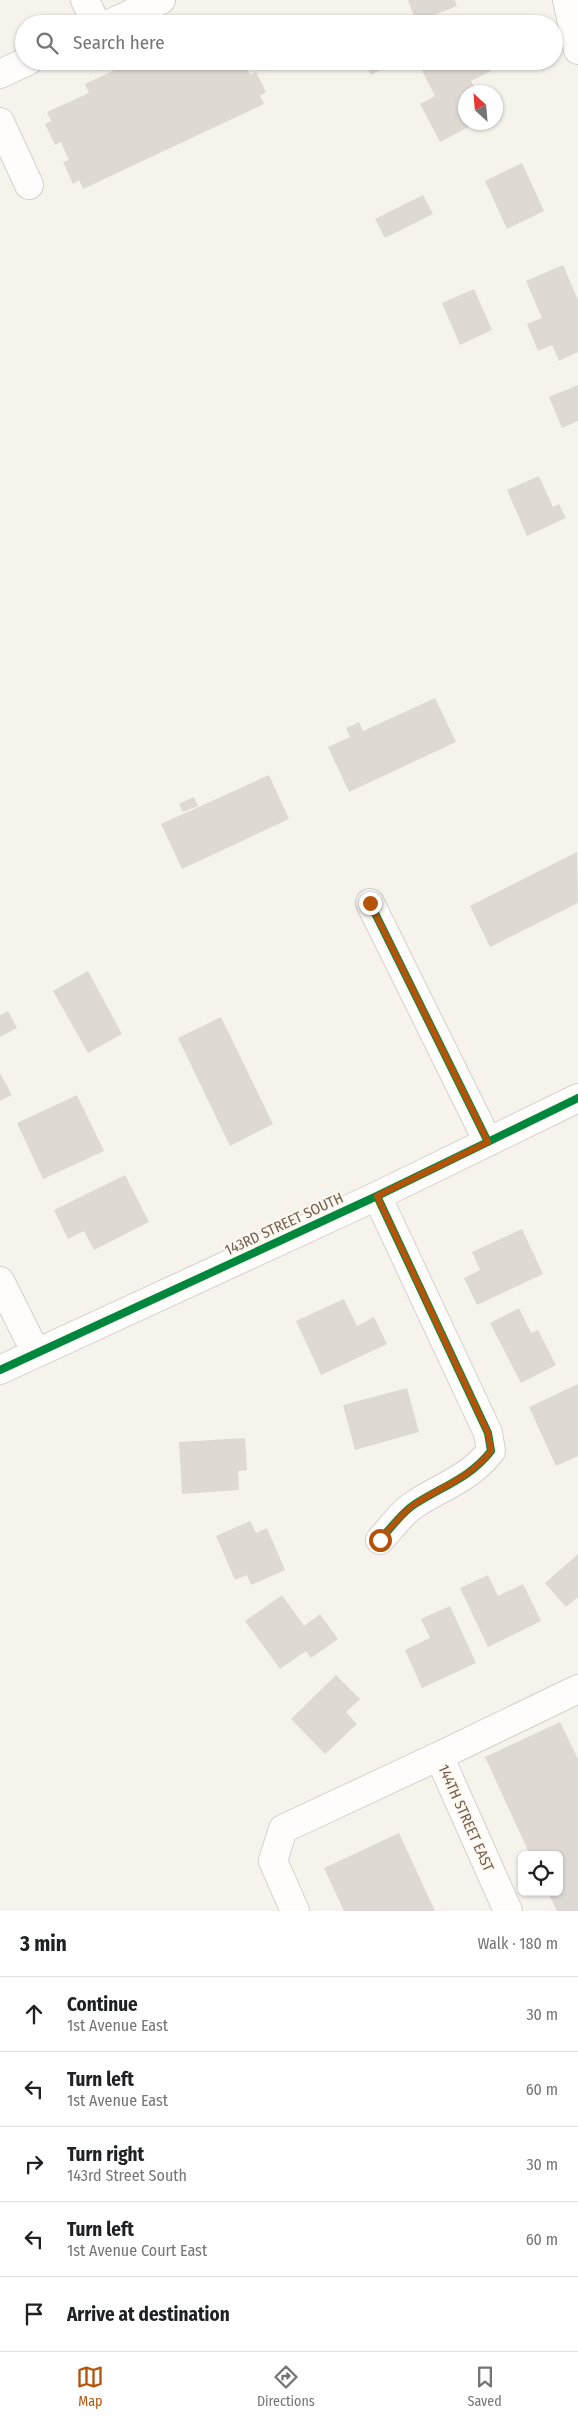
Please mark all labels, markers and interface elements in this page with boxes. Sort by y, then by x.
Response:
search box [15,15,563,70]
icon: search [33,29,61,57]
text: Search here [73,31,165,54]
north arrow [458,85,503,130]
route end [359,892,382,915]
street label: 143RD STREET SOUTH [222,1189,346,1259]
route start [369,1529,392,1552]
street label: 144TH STREET EAST [434,1762,498,1874]
map controls [518,1851,563,1896]
button: locate [518,1851,563,1896]
text: 3 min [20,1931,67,1957]
text: Walk · 180 m [478,1934,558,1953]
text: Continue [67,1993,138,2016]
icon: ahead [20,2000,48,2028]
text: 30 m [526,2005,558,2024]
text: 1st Avenue East [67,2016,168,2035]
text: Turn left [67,2068,134,2091]
icon: left [20,2075,48,2103]
text: 60 m [526,2080,558,2099]
text: 1st Avenue East [67,2091,168,2110]
text: Turn right [67,2143,144,2166]
icon: right [20,2150,48,2178]
text: 30 m [526,2155,558,2174]
text: 143rd Street South [67,2166,187,2185]
text: Turn left [67,2218,134,2241]
icon: left [20,2225,48,2253]
text: 60 m [526,2230,558,2249]
text: 1st Avenue Court East [67,2241,207,2260]
icon: arrive [20,2300,48,2328]
text: Arrive at destination [67,2303,230,2326]
tab: Map [76,2363,104,2410]
tab: Directions [257,2363,315,2410]
tab: Saved [467,2363,502,2410]

